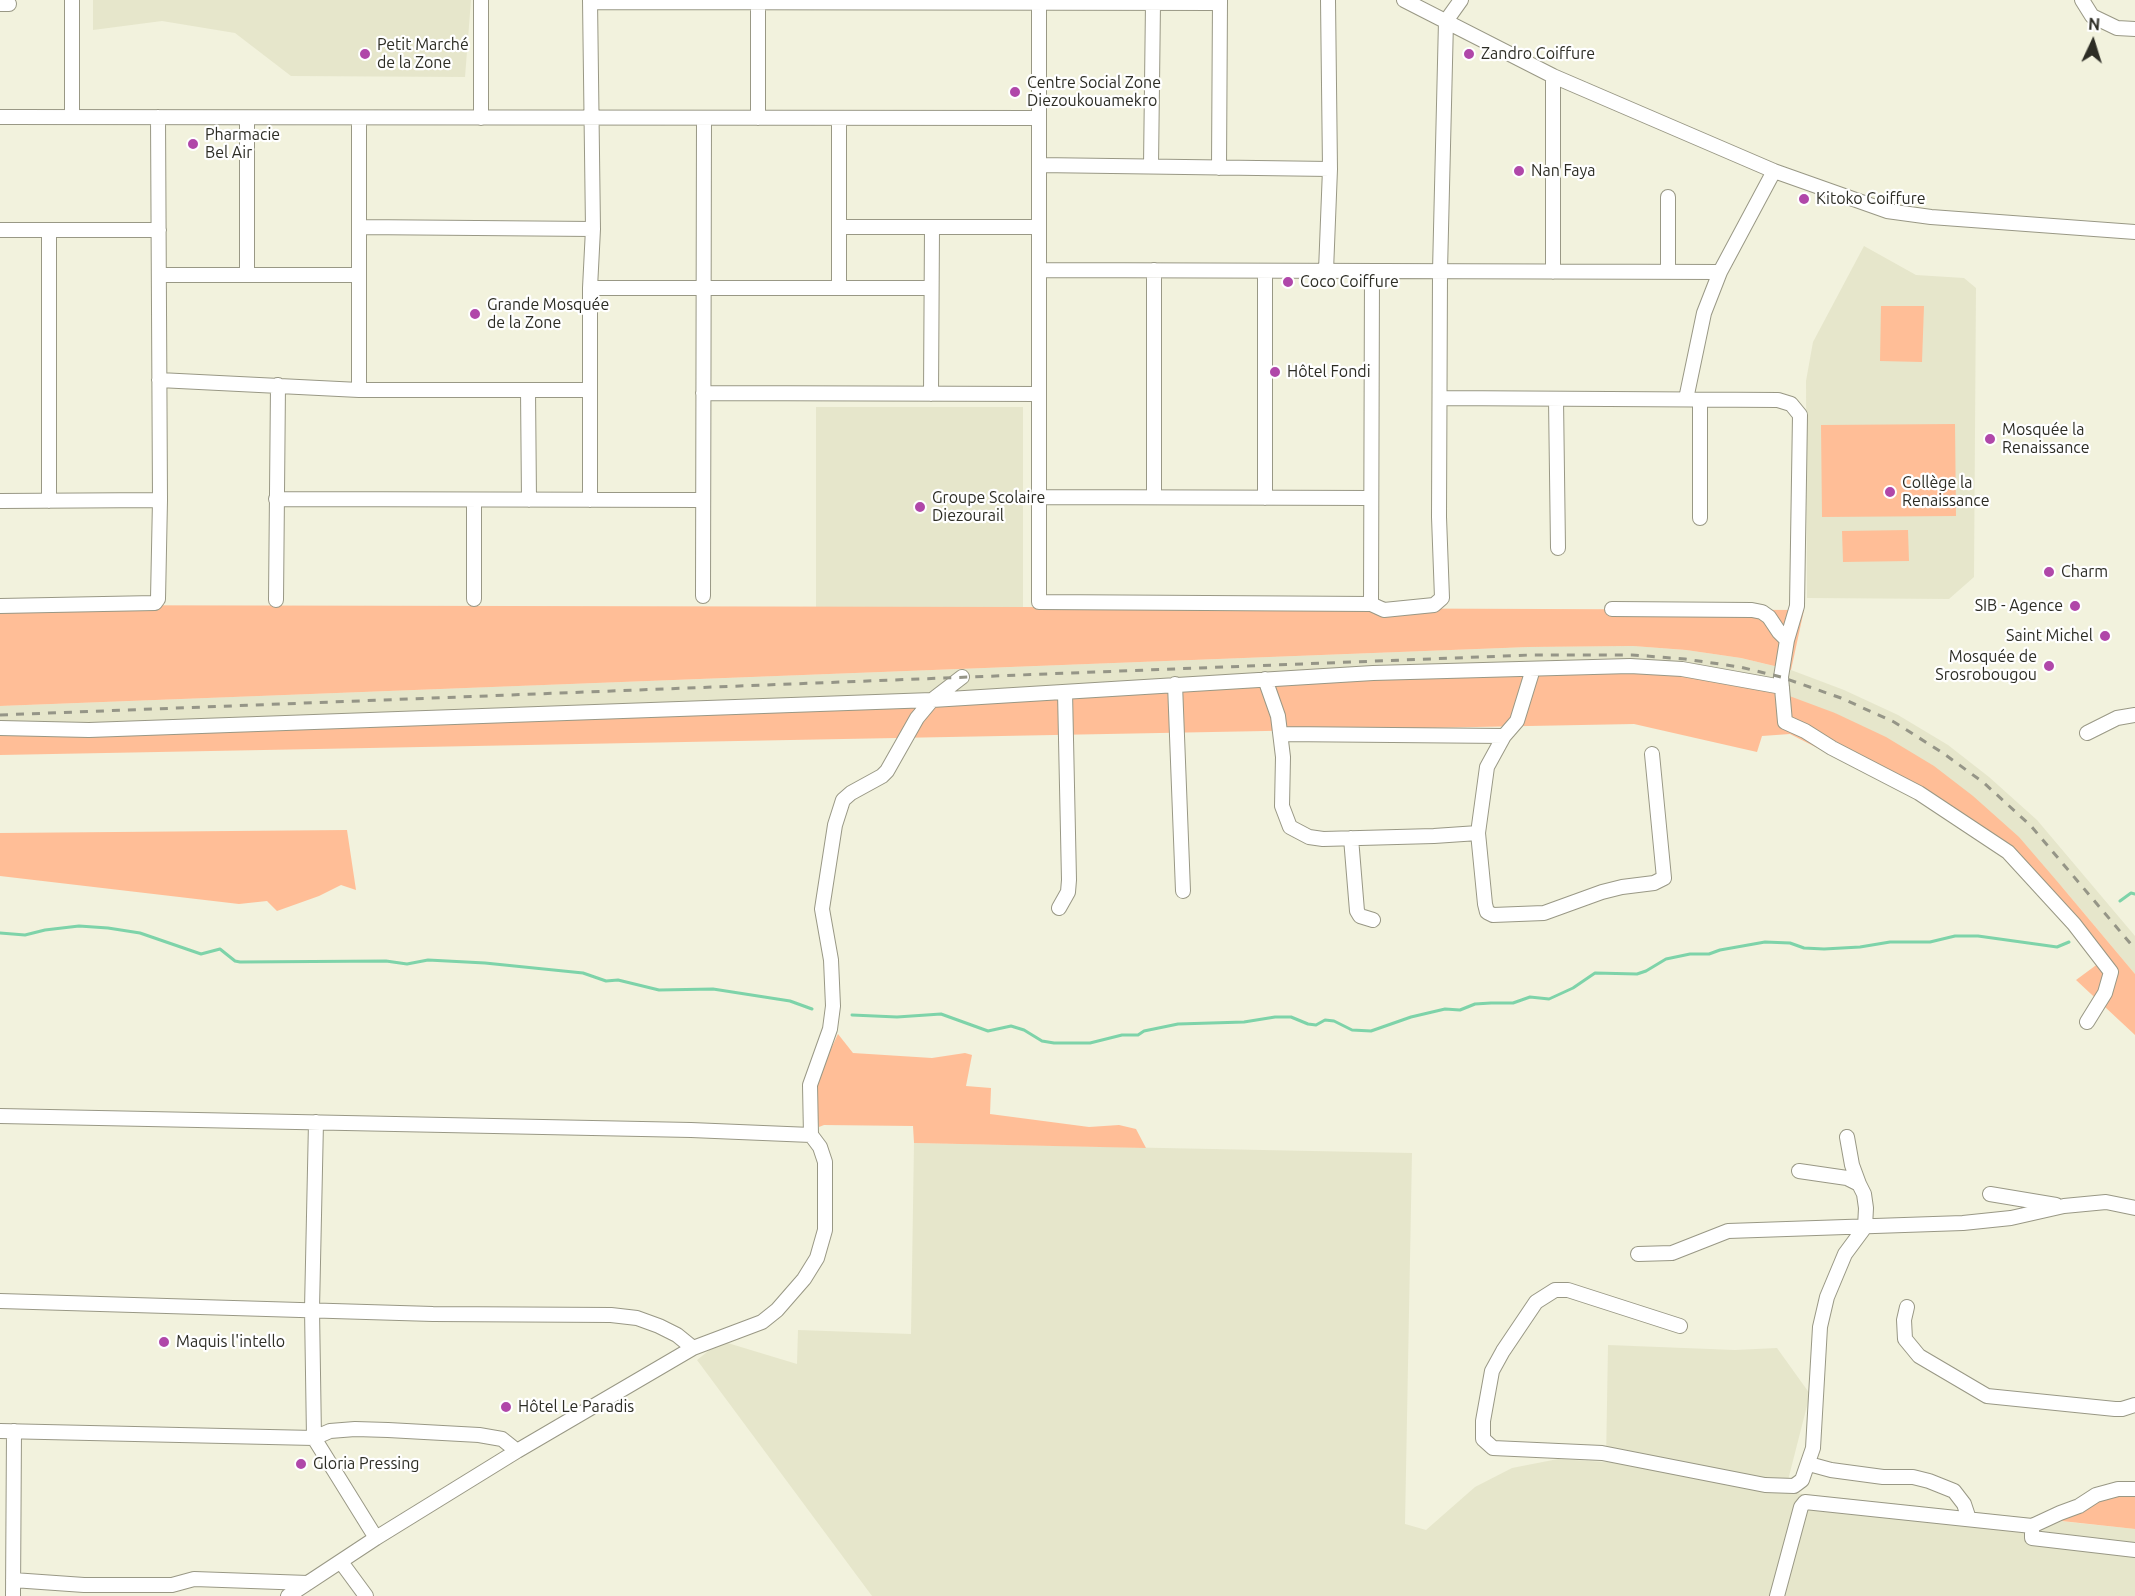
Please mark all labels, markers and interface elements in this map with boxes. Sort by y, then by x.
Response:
north arrow [2063,12,2123,72]
text: N [2088,15,2101,33]
place label: Petit Marché de la Zone [377,35,469,73]
place label: Zandro Coiffure [1481,44,1595,64]
marker: Petit Marché de la Zone [358,47,372,61]
marker: Zandro Coiffure [1462,47,1476,61]
place label: Centre Social Zone Diezoukouamekro [1027,73,1161,111]
marker: Centre Social Zone Diezoukouamekro [1008,85,1022,99]
place label: Pharmacie Bel Air [205,125,280,163]
marker: Pharmacie Bel Air [186,137,200,151]
place label: Nan Faya [1531,161,1595,181]
marker: Nan Faya [1512,164,1526,178]
place label: Kitoko Coiffure [1816,189,1926,209]
marker: Kitoko Coiffure [1797,192,1811,206]
place label: Coco Coiffure [1300,272,1399,292]
marker: Coco Coiffure [1281,275,1295,289]
place label: Grande Mosquée de la Zone [487,295,609,333]
marker: Grande Mosquée de la Zone [468,307,482,321]
place label: Hôtel Fondi [1287,362,1371,382]
marker: Hôtel Fondi [1268,365,1282,379]
place label: Mosquée la Renaissance [2002,420,2089,458]
marker: Mosquée la Renaissance [1983,432,1997,446]
place label: Collège la Renaissance [1902,473,1989,511]
marker: Collège la Renaissance [1883,485,1897,499]
place label: Groupe Scolaire Diezourail [932,488,1045,526]
marker: Groupe Scolaire Diezourail [913,500,927,514]
place label: Charm [2061,562,2108,582]
marker: Charm [2042,565,2056,579]
place label: SIB - Agence [1975,596,2063,616]
marker: SIB - Agence [2068,599,2082,613]
place label: Saint Michel [2006,626,2093,646]
marker: Saint Michel [2098,629,2112,643]
place label: Mosquée de Srosrobougou [1935,647,2037,685]
marker: Mosquée de Srosrobougou [2042,659,2056,673]
place label: Maquis l'intello [176,1332,285,1352]
marker: Maquis l'intello [157,1335,171,1349]
place label: Hôtel Le Paradis [518,1397,634,1417]
marker: Hôtel Le Paradis [499,1400,513,1414]
place label: Gloria Pressing [313,1454,420,1474]
marker: Gloria Pressing [294,1457,308,1471]

